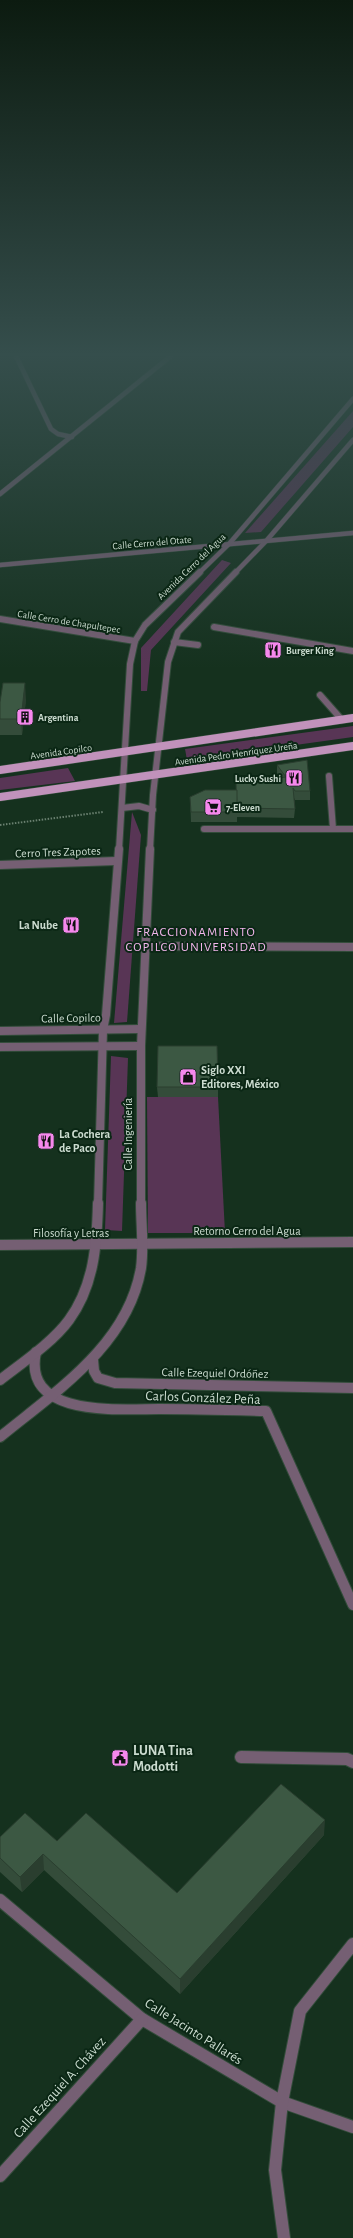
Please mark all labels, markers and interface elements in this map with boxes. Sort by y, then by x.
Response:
street label: Avenida Cerro del Agua [156,532,228,602]
street label: Calle Cerro del Otate [112,535,192,551]
street label: Calle Cerro de Chapultepec [17,609,121,635]
restaurant icon: Burger King [263,640,283,660]
place label: Burger King [286,646,335,656]
building icon: Argentina [15,707,35,727]
place label: Argentina [38,713,79,723]
street label: Avenida Pedro Henríquez Ureña [174,740,299,768]
street label: Avenida Copilco [30,743,93,761]
restaurant icon: Lucky Sushi [284,768,304,788]
place label: Lucky Sushi [235,774,281,784]
supermarket icon: 7-Eleven [203,797,223,817]
place label: 7-Eleven [226,803,260,813]
street label: Cerro Tres Zapotes [15,845,101,859]
restaurant icon: La Nube [61,915,81,935]
place label: La Nube [19,919,58,931]
district label: FRACCIONAMIENTO COPILCO UNIVERSIDAD [125,926,267,954]
street label: Calle Copilco [41,1011,101,1025]
place label: Siglo XXI Editores, México [201,1064,279,1090]
shop icon: Siglo XXI Editores, México [178,1067,198,1087]
street label: Calle Ingeniería [122,1097,134,1170]
place label: La Cochera de Paco [59,1128,110,1154]
restaurant icon: La Cochera de Paco [36,1131,56,1151]
street label: Retorno Cerro del Agua [193,1225,301,1237]
street label: Filosofía y Letras [33,1227,109,1240]
street label: Calle Ezequiel Ordóñez [161,1366,269,1380]
street label: Carlos González Peña [145,1389,261,1407]
place label: LUNA Tina Modotti [133,1744,193,1774]
public building icon: LUNA Tina Modotti [110,1748,130,1768]
street label: Calle Jacinto Pallarés [142,1996,245,2068]
street label: Calle Ezequiel A. Chávez [11,2034,109,2141]

